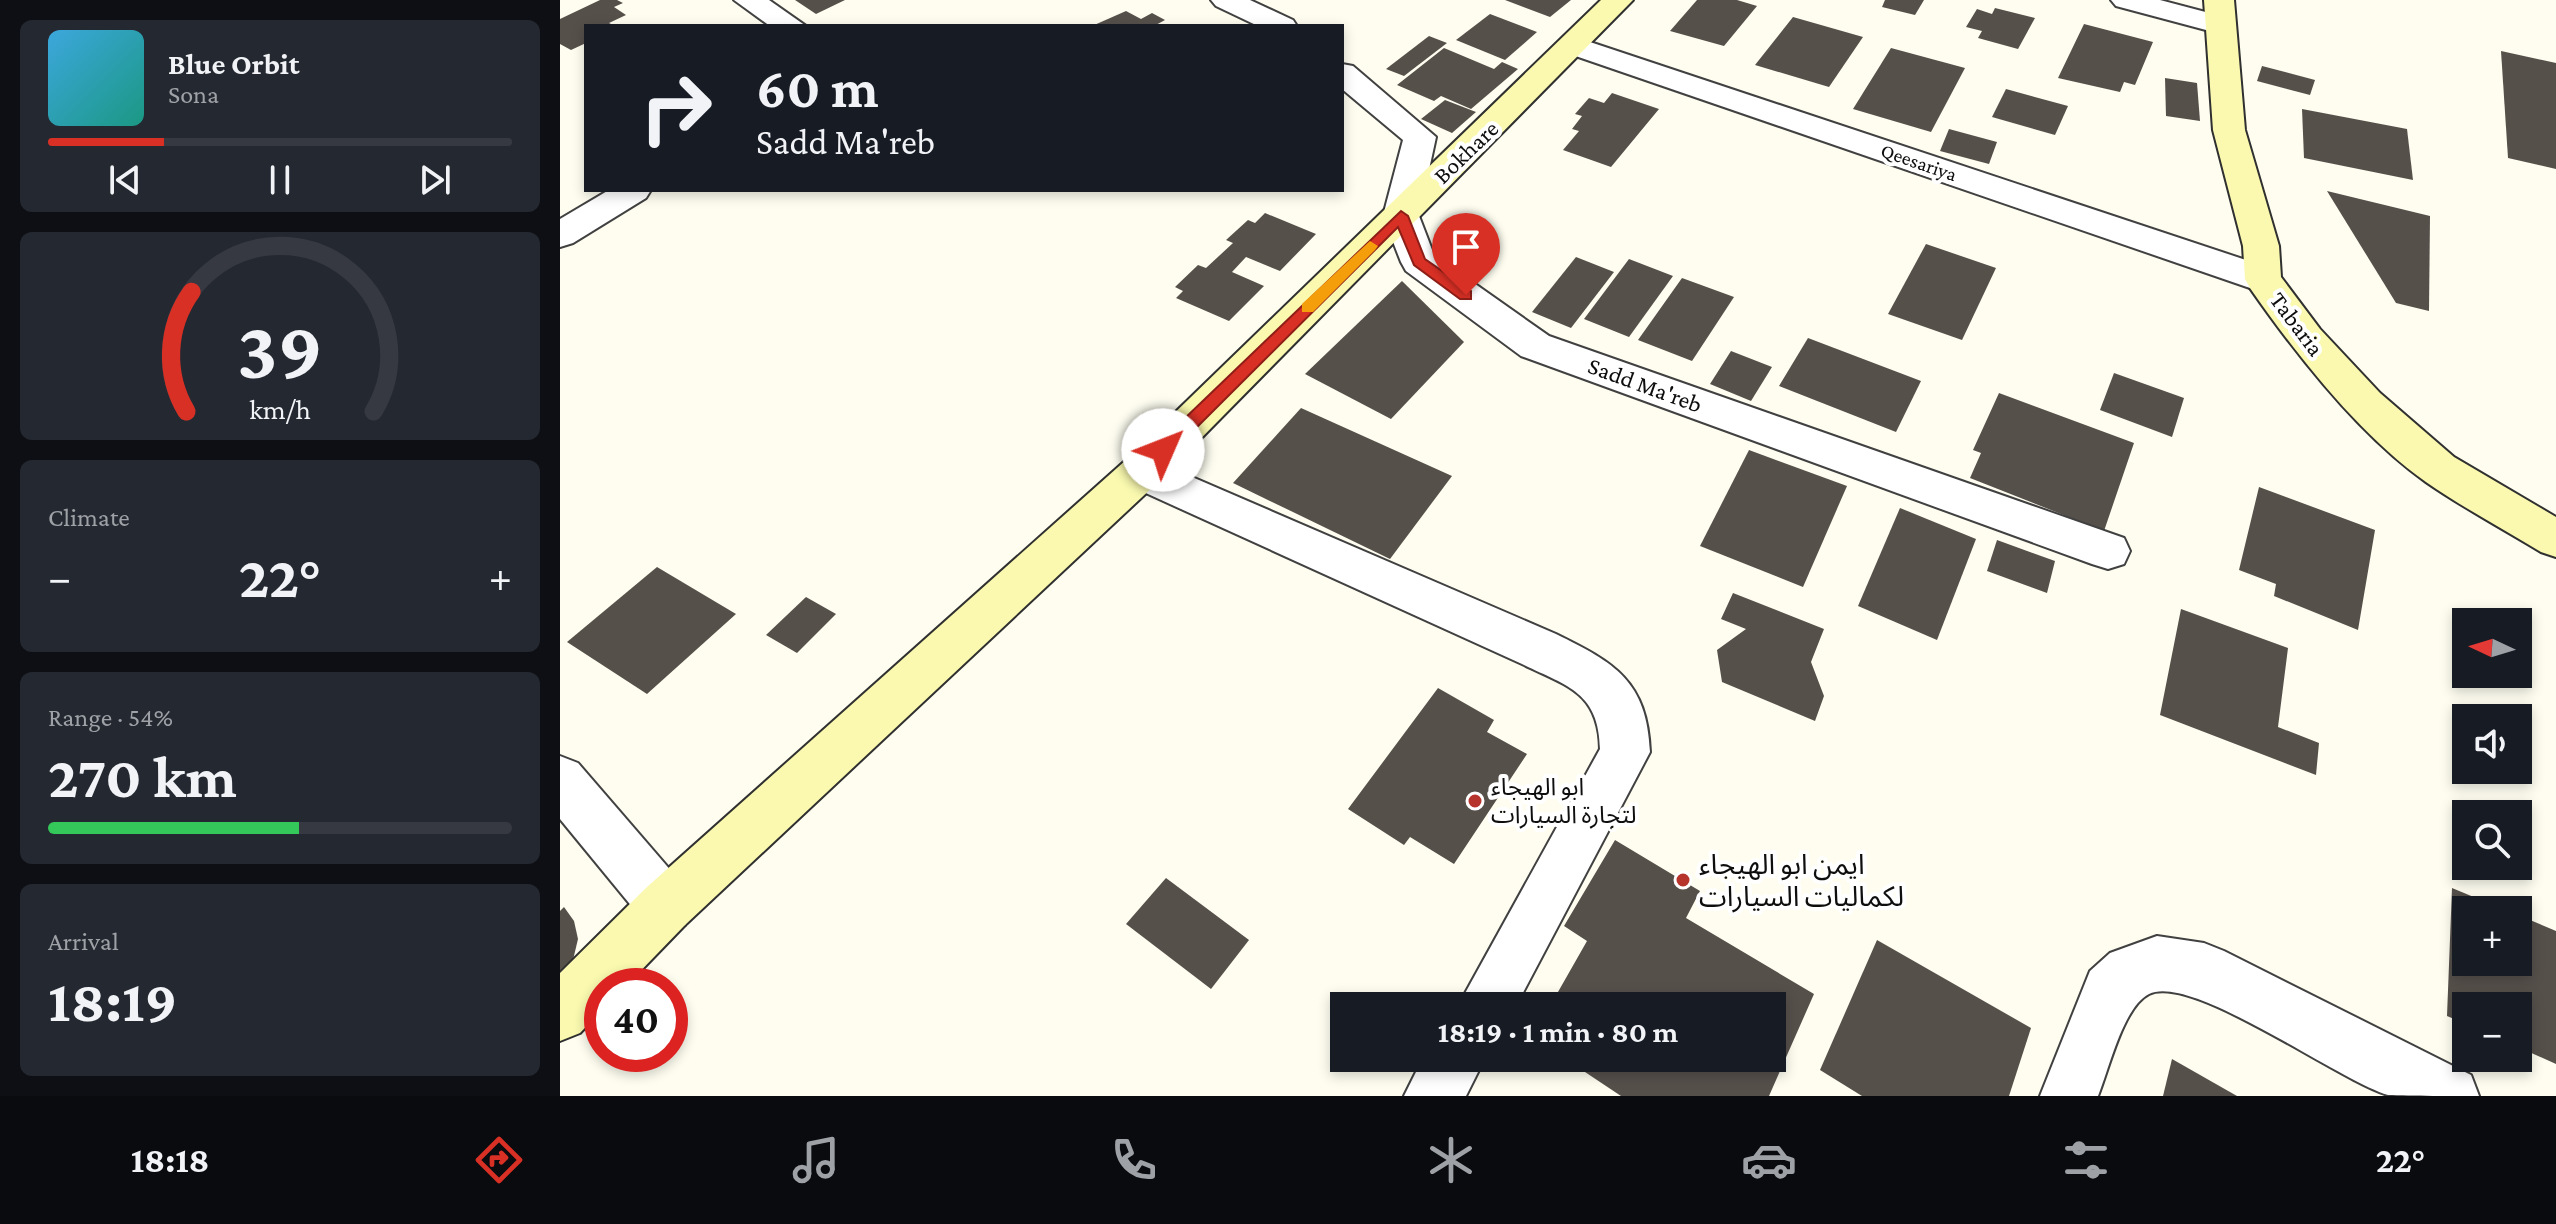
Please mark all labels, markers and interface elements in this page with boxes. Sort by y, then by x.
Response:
text: Blue Orbit [168,47,299,80]
icon: right [624,56,728,160]
text: 60 m [756,57,879,119]
text: Sona [168,80,219,109]
street label: Bokhare [1428,114,1503,189]
text: Sadd Ma'reb [756,122,935,162]
street label: Qeesariya [1878,139,1960,186]
icon: previous [103,158,147,202]
icon: pause [258,158,302,202]
icon: next [413,158,457,202]
pin [1432,213,1500,295]
icon: arrive [1444,225,1488,269]
street label: Tabaria [2265,287,2330,361]
text: 39 [237,303,323,396]
street label: Sadd Ma'reb [1584,351,1706,418]
text: km/h [249,393,311,425]
position arrow [1121,408,1205,492]
text: Climate [48,503,130,532]
text: 22° [239,543,321,610]
text: − [48,553,71,601]
text: + [489,553,512,601]
north arrow [2452,608,2532,688]
map controls [2452,608,2532,1072]
text: Range · 54% [48,703,173,732]
button: sound [2452,704,2532,784]
text: 270 km [48,743,237,810]
place label: ابو الهيجاء لتجارة السيارات [1491,773,1637,829]
marker: ابو الهيجاء لتجارة السيارات [1466,792,1484,810]
button: search [2452,800,2532,880]
place label: ايمن ابو الهيجاء لكماليات السيارات [1699,849,1904,913]
marker: ايمن ابو الهيجاء لكماليات السيارات [1674,871,1692,889]
button: + [2452,896,2532,976]
text: Arrival [48,927,119,956]
text: 18:19 [48,967,177,1034]
speed limit sign: 40 [584,968,688,1072]
button: − [2452,992,2532,1072]
text: 18:19 · 1 min · 80 m [1438,1015,1678,1048]
icon: directions [471,1132,527,1188]
icon: music [788,1132,844,1188]
icon: phone [1106,1132,1162,1188]
icon: climate [1423,1132,1479,1188]
icon: car [1741,1132,1797,1188]
icon: filters [2058,1132,2114,1188]
text: 18:18 [131,1140,210,1180]
text: 22° [2376,1140,2425,1180]

